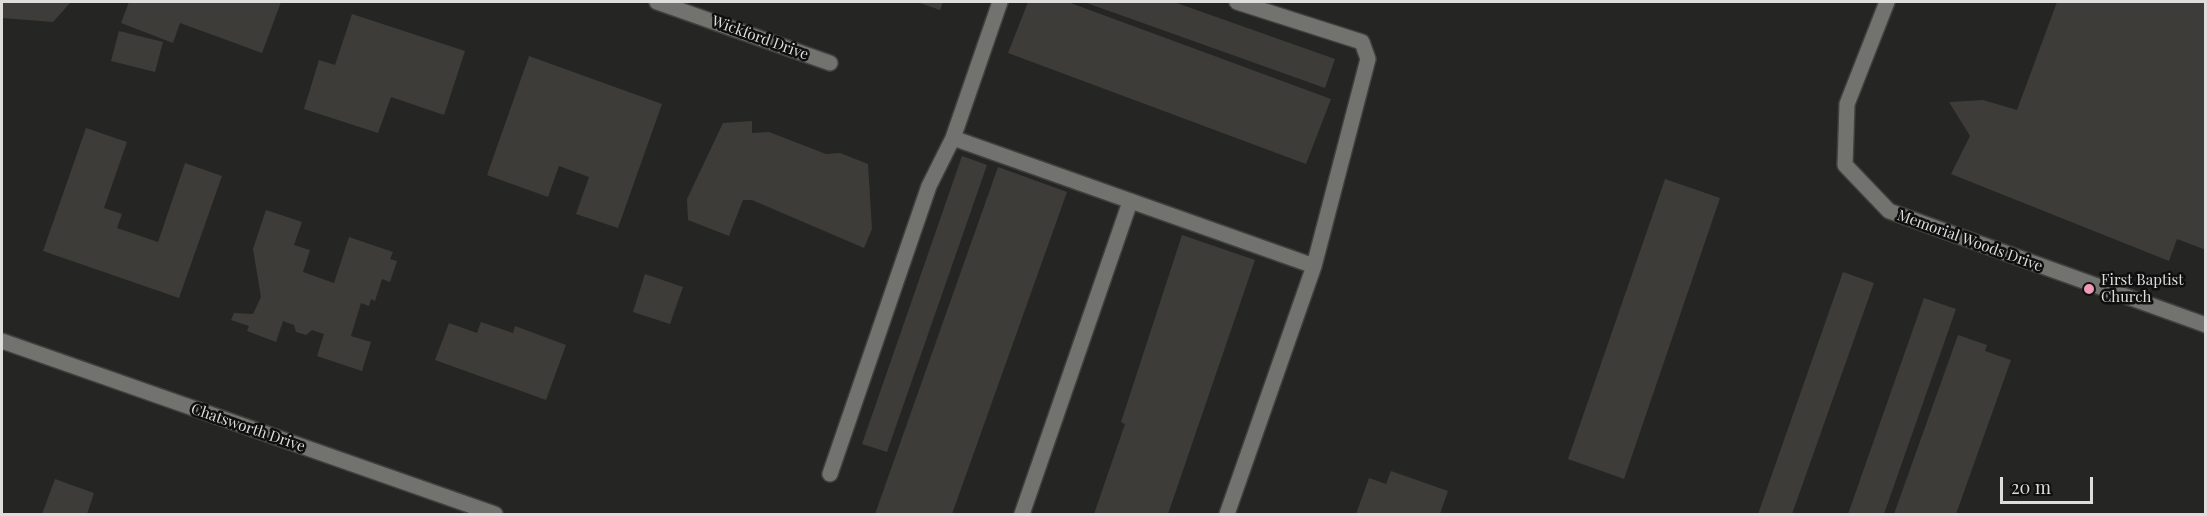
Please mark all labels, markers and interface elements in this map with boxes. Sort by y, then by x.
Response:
street label: Wickford Drive [709,12,811,64]
street label: Memorial Woods Drive [1895,206,2045,276]
place label: First Baptist Church [2101,271,2184,306]
marker: First Baptist Church [2082,282,2096,296]
street label: Chatsworth Drive [189,400,307,456]
scale bar [2003,465,2096,503]
text: 20 m [2011,475,2051,499]

